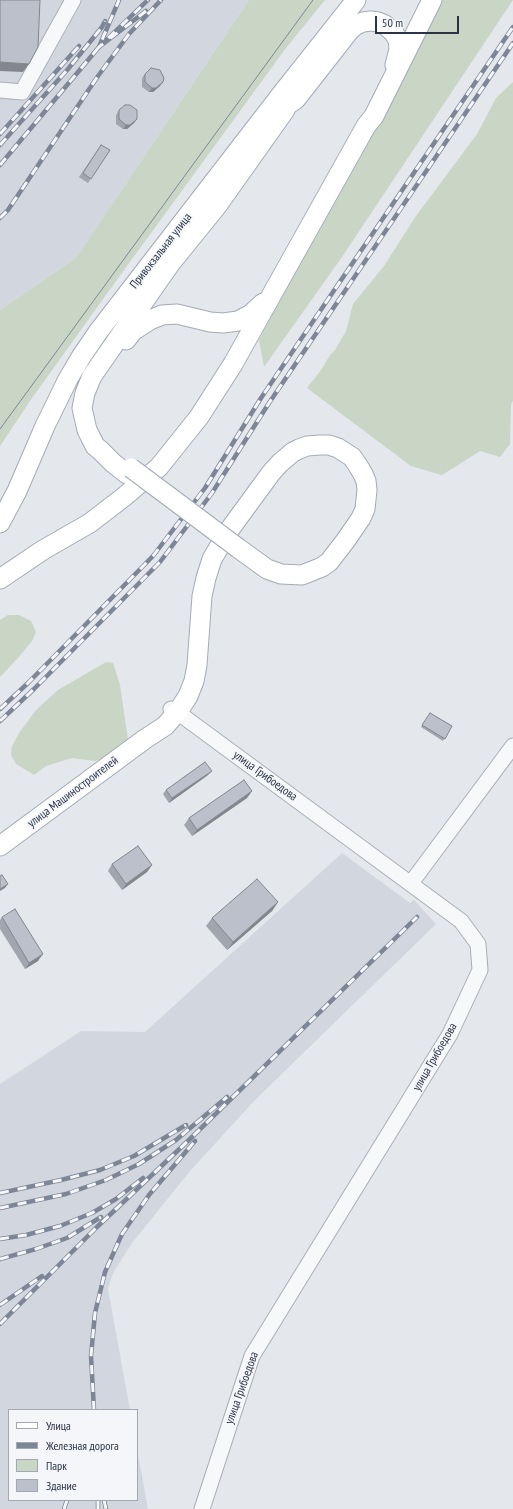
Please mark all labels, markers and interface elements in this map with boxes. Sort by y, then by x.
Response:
scale bar [377,8,461,34]
text: 50 m [382,15,403,30]
street label: Привокзальная улица [127,210,195,292]
street label: улица Грибоедова [230,748,300,804]
street label: улица Машиностроителей [25,753,121,831]
street label: улица Грибоедова [410,1020,460,1094]
street label: улица Грибоедова [222,1350,262,1426]
legend [8,1409,138,1501]
text: Улица [46,1418,71,1433]
text: Железная дорога [46,1438,119,1453]
text: Парк [46,1458,67,1473]
text: Здание [46,1478,77,1493]

